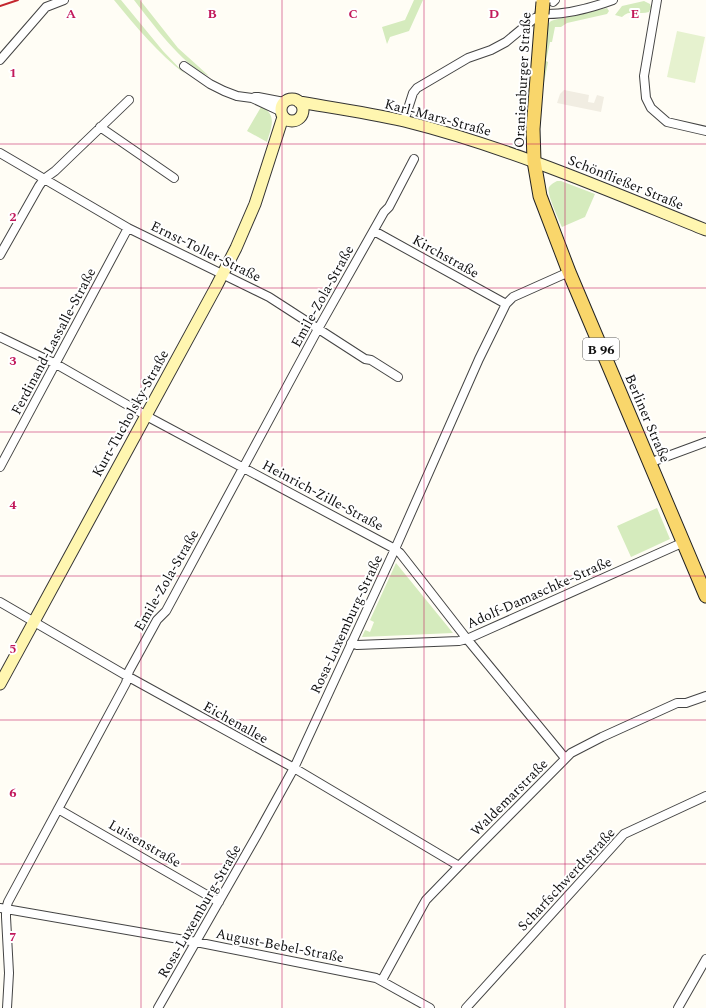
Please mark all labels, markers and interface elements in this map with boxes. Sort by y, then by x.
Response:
text: A [66,4,76,24]
text: B [207,4,217,24]
text: C [348,4,358,24]
text: D [489,4,499,24]
text: E [631,4,640,24]
street label: Oranienburger Straße [508,11,537,149]
text: 1 [9,63,17,83]
street label: Karl-Marx-Straße [382,93,494,142]
street label: Schönfließer Straße [565,150,687,215]
text: 2 [9,207,17,227]
street label: Ernst-Toller-Straße [147,216,265,287]
street label: Kirchstraße [409,229,483,284]
street label: Emile-Zola-Straße [286,241,359,351]
street label: Ferdinand-Lassalle-Straße [6,264,101,419]
road number: B 96 [583,338,619,360]
street label: Kurt-Tucholsky-Straße [87,346,174,481]
text: 3 [9,351,17,371]
street label: Berliner Straße [619,371,676,466]
street label: Heinrich-Zille-Straße [258,455,387,536]
text: 4 [9,495,17,515]
street label: Emile-Zola-Straße [129,525,204,635]
street label: Rosa-Luxemburg-Straße [305,551,388,697]
street label: Adolf-Damaschke-Straße [463,551,615,634]
text: 5 [9,639,17,659]
street label: Eichenallee [199,696,272,749]
street label: Waldemarstraße [466,754,553,841]
text: 6 [9,783,17,803]
street label: Luisenstraße [105,814,185,873]
street label: Scharfschwerdtstraße [513,823,620,936]
street label: Rosa-Luxemburg-Straße [153,840,246,982]
street label: August-Bebel-Straße [214,923,346,968]
text: 7 [9,927,17,947]

